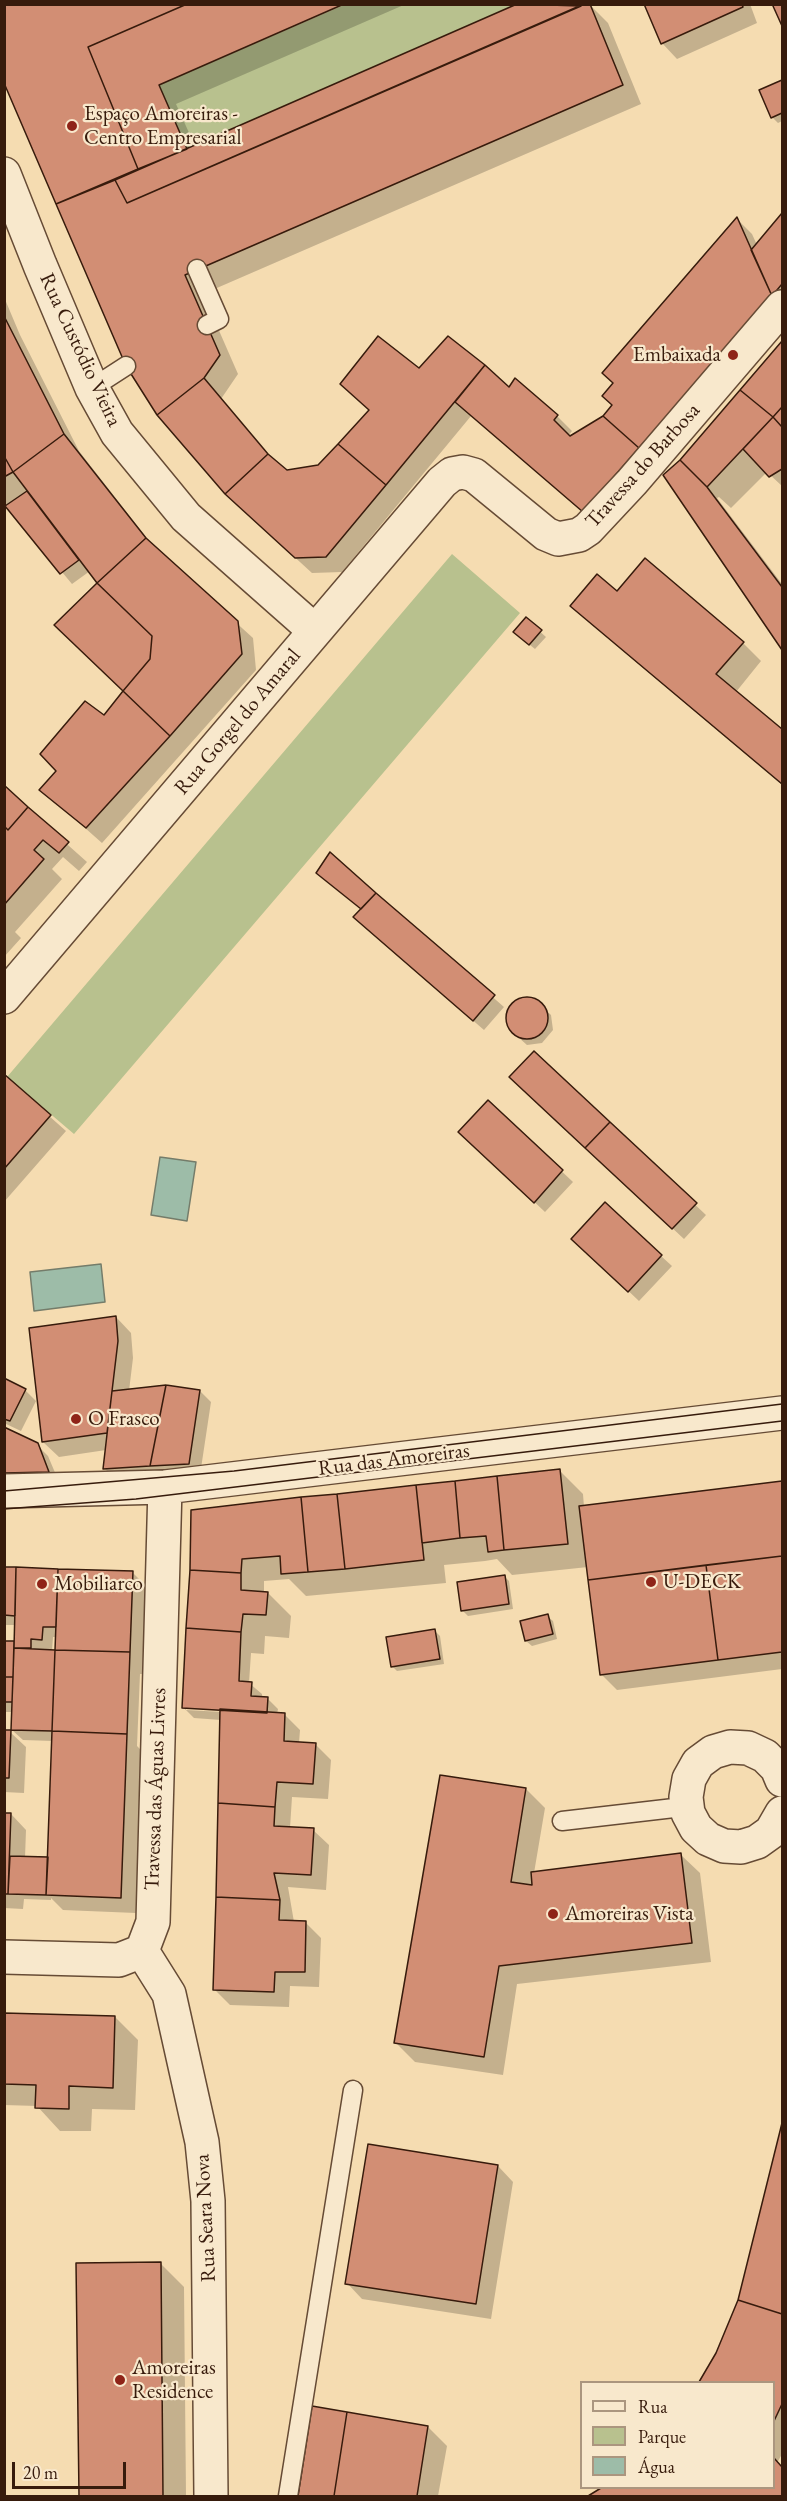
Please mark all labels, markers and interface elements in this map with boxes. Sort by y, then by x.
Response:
place label: Espaço Amoreiras - Centro Empresarial [84,101,241,151]
marker: Espaço Amoreiras - Centro Empresarial [65,119,79,133]
street label: Rua Custódio Vieira [33,269,127,431]
place label: Embaixada [633,342,721,368]
marker: Embaixada [726,348,740,362]
street label: Travessa do Barbosa [580,398,706,534]
street label: Rua Gorgel do Amaral [170,644,306,800]
place label: O Frasco [88,1406,160,1432]
marker: O Frasco [69,1412,83,1426]
street label: Rua das Amoreiras [317,1438,471,1482]
place label: U-DECK [663,1569,741,1595]
place label: Mobiliarco [54,1571,143,1597]
marker: U-DECK [644,1575,658,1589]
marker: Mobiliarco [35,1577,49,1591]
street label: Travessa das Águas Livres [140,1687,172,1891]
place label: Amoreiras Vista [565,1901,694,1927]
marker: Amoreiras Vista [546,1907,560,1921]
street label: Rua Seara Nova [190,2153,222,2283]
place label: Amoreiras Residence [132,2355,216,2405]
marker: Amoreiras Residence [113,2373,127,2387]
legend [580,2381,775,2489]
text: Rua [638,2395,668,2418]
text: Parque [638,2425,686,2448]
scale bar [15,2450,129,2488]
text: Água [638,2455,675,2478]
text: 20 m [23,2461,58,2484]

